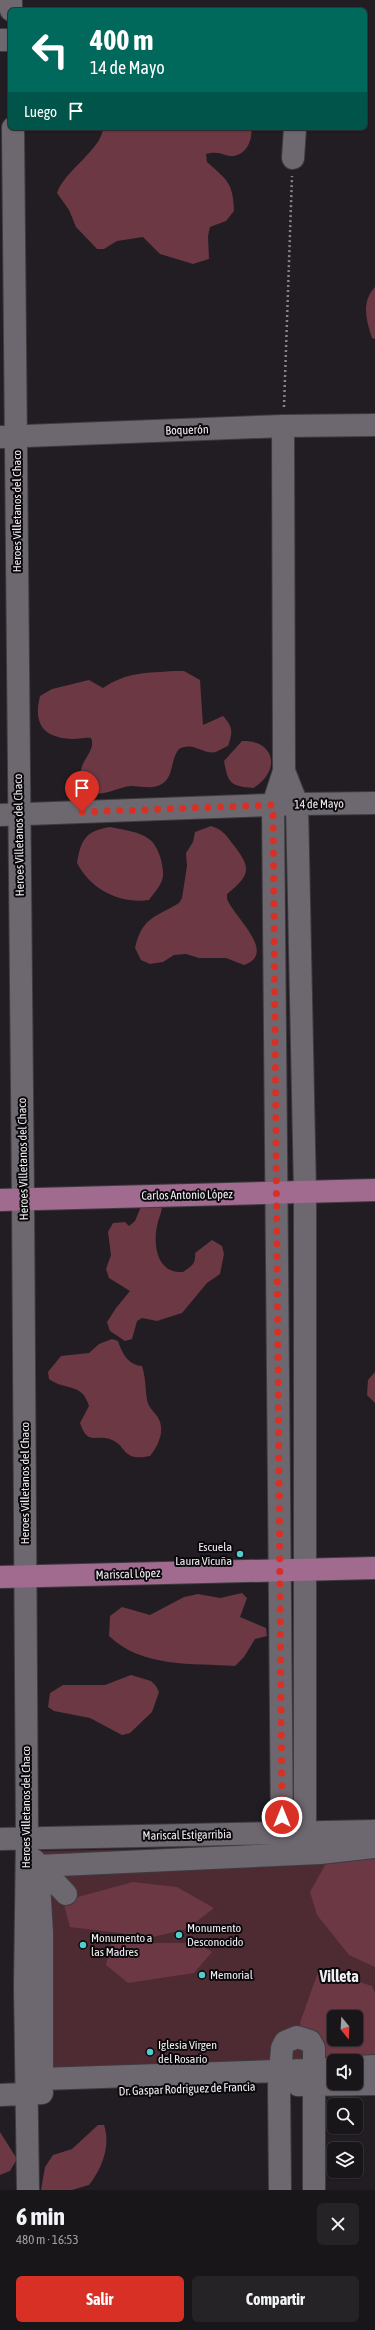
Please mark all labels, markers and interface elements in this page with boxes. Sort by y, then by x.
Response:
icon: left [24,24,76,76]
text: 400 m [90,24,153,56]
text: 14 de Mayo [90,57,165,78]
icon: arrive [65,100,87,122]
text: Luego [24,103,57,120]
street label: Boquerón [165,422,209,438]
street label: Heroes Villetanos del Chaco [10,449,24,572]
pin [65,771,99,812]
street label: Heroes Villetanos del Chaco [11,773,27,896]
icon: arrive [71,777,93,799]
street label: 14 de Mayo [294,797,344,811]
street label: Heroes Villetanos del Chaco [15,1097,31,1220]
street label: Carlos Antonio López [141,1187,233,1203]
street label: Heroes Villetanos del Chaco [18,1421,32,1544]
place label: Escuela Laura Vicuña [175,1540,232,1568]
marker: Escuela Laura Vicuña [235,1549,245,1559]
street label: Mariscal López [95,1566,161,1582]
street label: Heroes Villetanos del Chaco [19,1745,33,1868]
position arrow [261,1796,303,1838]
street label: Mariscal Estigarribia [142,1827,232,1843]
place label: Monumento Desconocido [187,1921,244,1949]
marker: Monumento Desconocido [174,1930,184,1940]
place label: Monumento a las Madres [91,1931,152,1959]
marker: Monumento a las Madres [78,1940,88,1950]
district label: Villeta [318,1967,359,1985]
place label: Memorial [210,1968,254,1982]
marker: Memorial [197,1970,207,1980]
north arrow [327,2010,363,2046]
map controls [327,2010,363,2178]
place label: Iglesia Virgen del Rosario [158,2038,217,2066]
marker: Iglesia Virgen del Rosario [145,2047,155,2057]
button: sound [327,2054,363,2090]
street label: Dr. Gaspar Rodriguez de Francia [118,2080,256,2098]
button: search [327,2098,363,2134]
button: layers [327,2142,363,2178]
text: 6 min [16,2203,65,2230]
button: close [317,2203,359,2245]
text: 480 m · 16:53 [16,2232,79,2247]
button: Salir [16,2276,184,2322]
button: Compartir [192,2276,359,2322]

